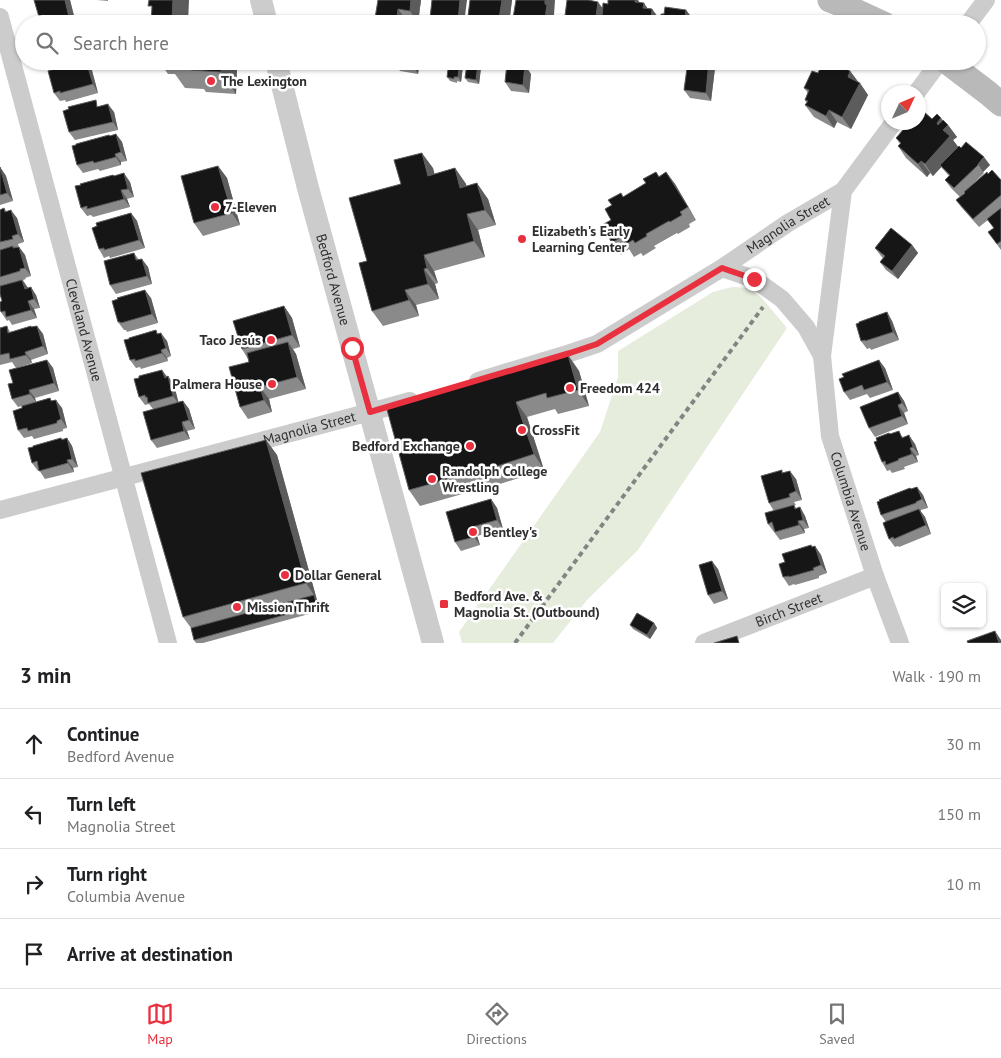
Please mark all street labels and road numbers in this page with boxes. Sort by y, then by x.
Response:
street label: Magnolia Street [743,192,833,258]
street label: Bedford Avenue [312,232,354,327]
street label: Cleveland Avenue [62,276,106,383]
street label: Magnolia Street [261,407,358,449]
street label: Columbia Avenue [827,449,875,553]
street label: Birch Street [753,589,825,631]

